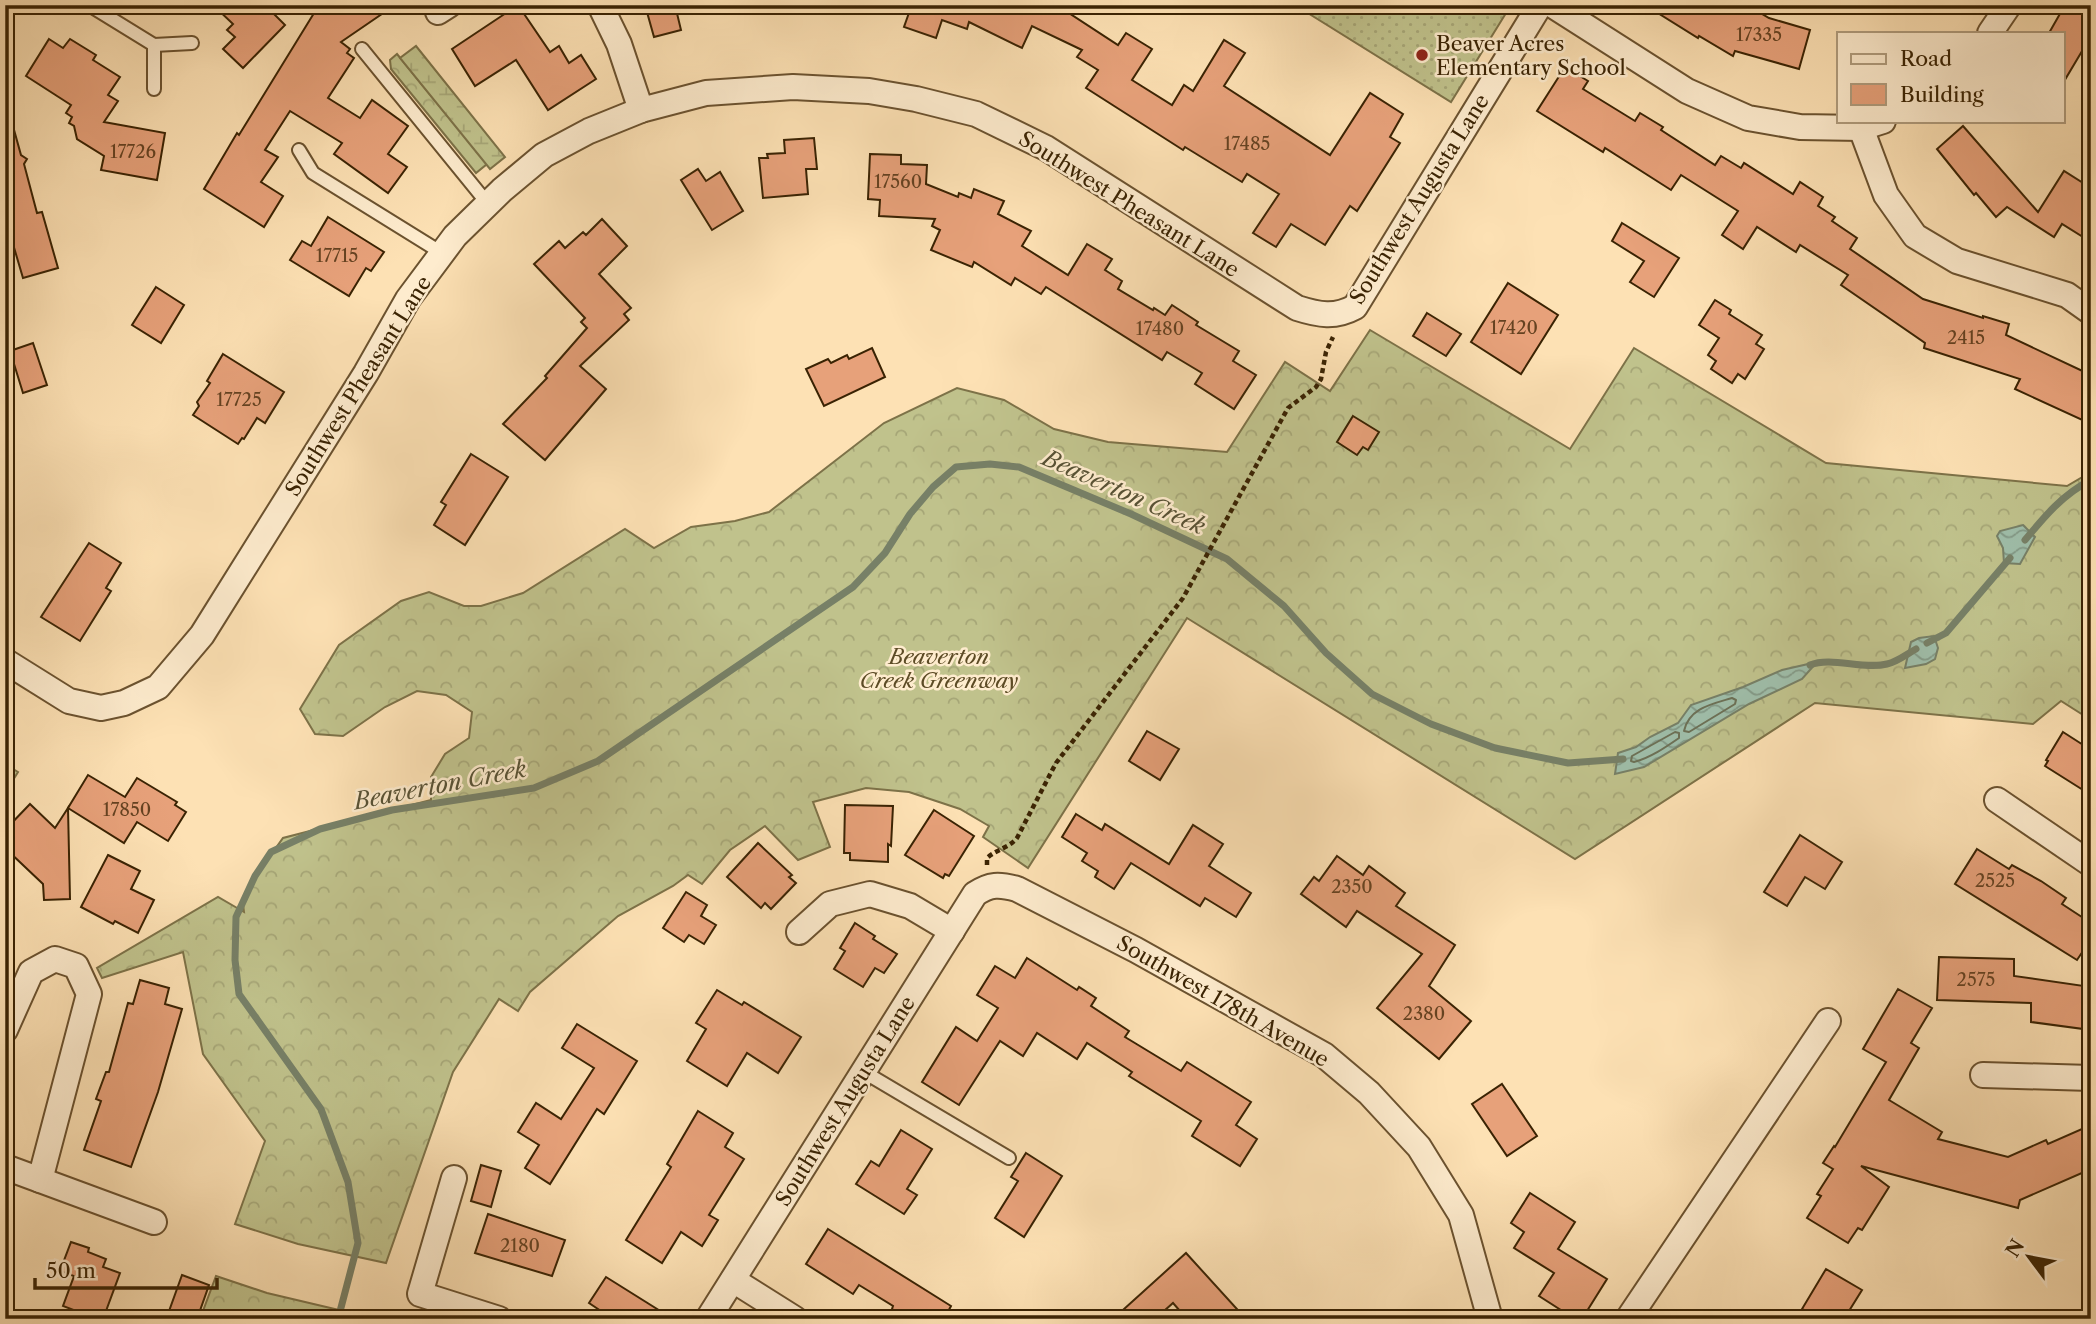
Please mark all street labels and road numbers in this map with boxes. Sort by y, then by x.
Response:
street label: Southwest Augusta Lane [1344,89,1494,309]
street label: Southwest Pheasant Lane [1014,126,1244,282]
street label: Southwest Pheasant Lane [280,271,436,501]
street label: Southwest 178th Avenue [1113,930,1333,1072]
street label: Southwest Augusta Lane [770,991,920,1211]

